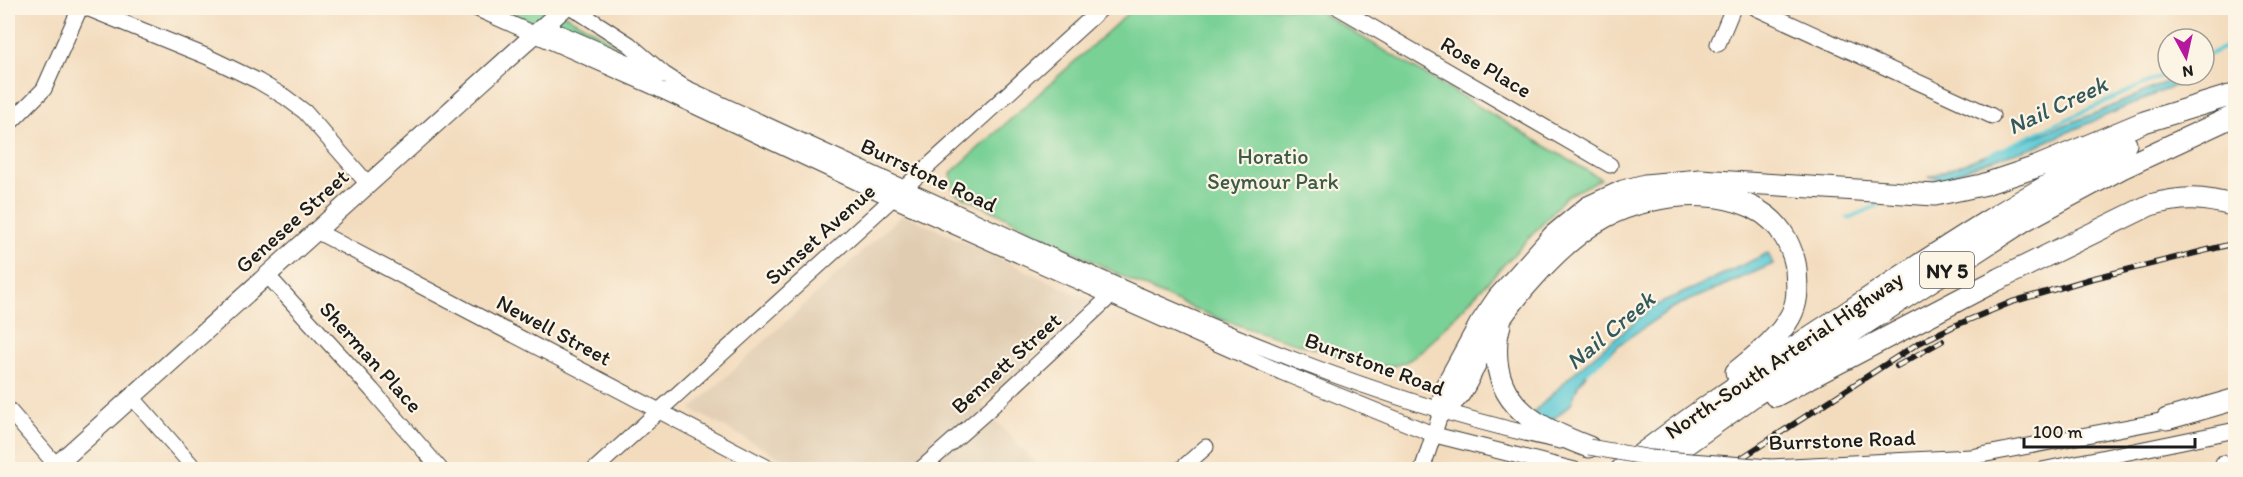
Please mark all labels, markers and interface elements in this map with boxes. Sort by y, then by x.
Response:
north arrow [2156,27,2216,87]
street label: Rose Place [1436,30,1536,104]
text: N [2181,61,2195,82]
water label: Nail Creek [2002,69,2113,141]
street label: Burrstone Road [857,132,1001,218]
park label: Horatio Seymour Park [1207,143,1339,195]
street label: Genesee Street [230,163,354,279]
street label: Sunset Avenue [759,177,881,291]
road number: NY 5 [1920,252,1974,288]
street label: North-South Arterial Highway [1660,265,1909,445]
water label: Nail Creek [1560,284,1661,375]
street label: Newell Street [492,288,616,372]
street label: Sherman Place [314,296,428,418]
street label: Bennett Street [945,307,1067,419]
street label: Burrstone Road [1301,326,1449,402]
scale bar [2024,411,2195,449]
text: 100 m [2033,421,2083,443]
street label: Burrstone Road [1768,424,1916,456]

